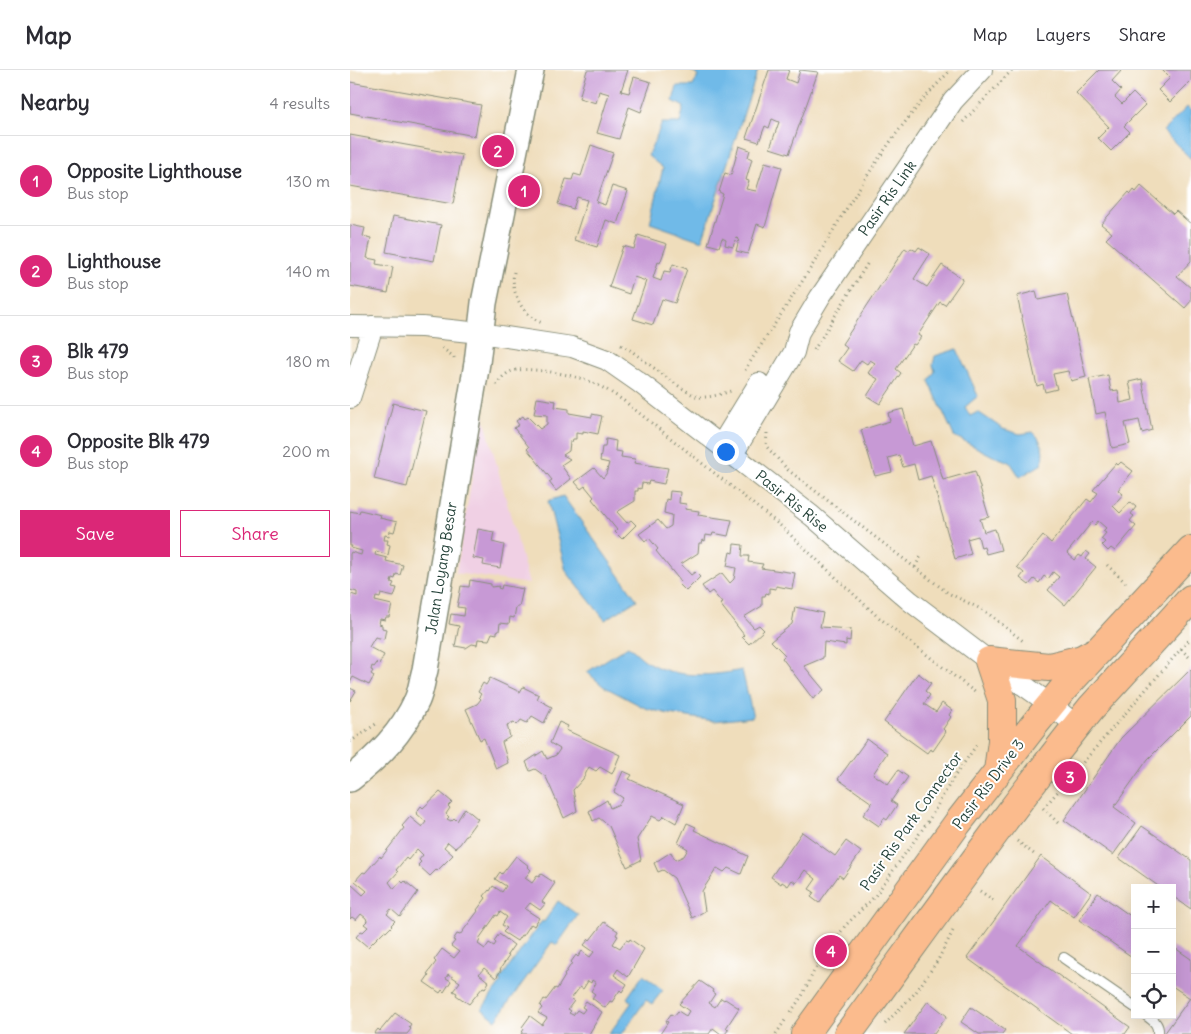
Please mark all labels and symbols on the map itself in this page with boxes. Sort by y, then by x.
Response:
pin: 2 [482,132,514,170]
street label: Pasir Ris Link [854,156,920,240]
pin: 1 [508,172,540,210]
your location [713,439,739,465]
street label: Pasir Ris Rise [752,466,832,536]
street label: Jalan Loyang Besar [421,500,461,636]
street label: Pasir Ris Drive 3 [948,735,1028,833]
street label: Pasir Ris Park Connector [856,748,966,894]
pin: 3 [1054,758,1086,796]
pin: 4 [815,932,847,970]

